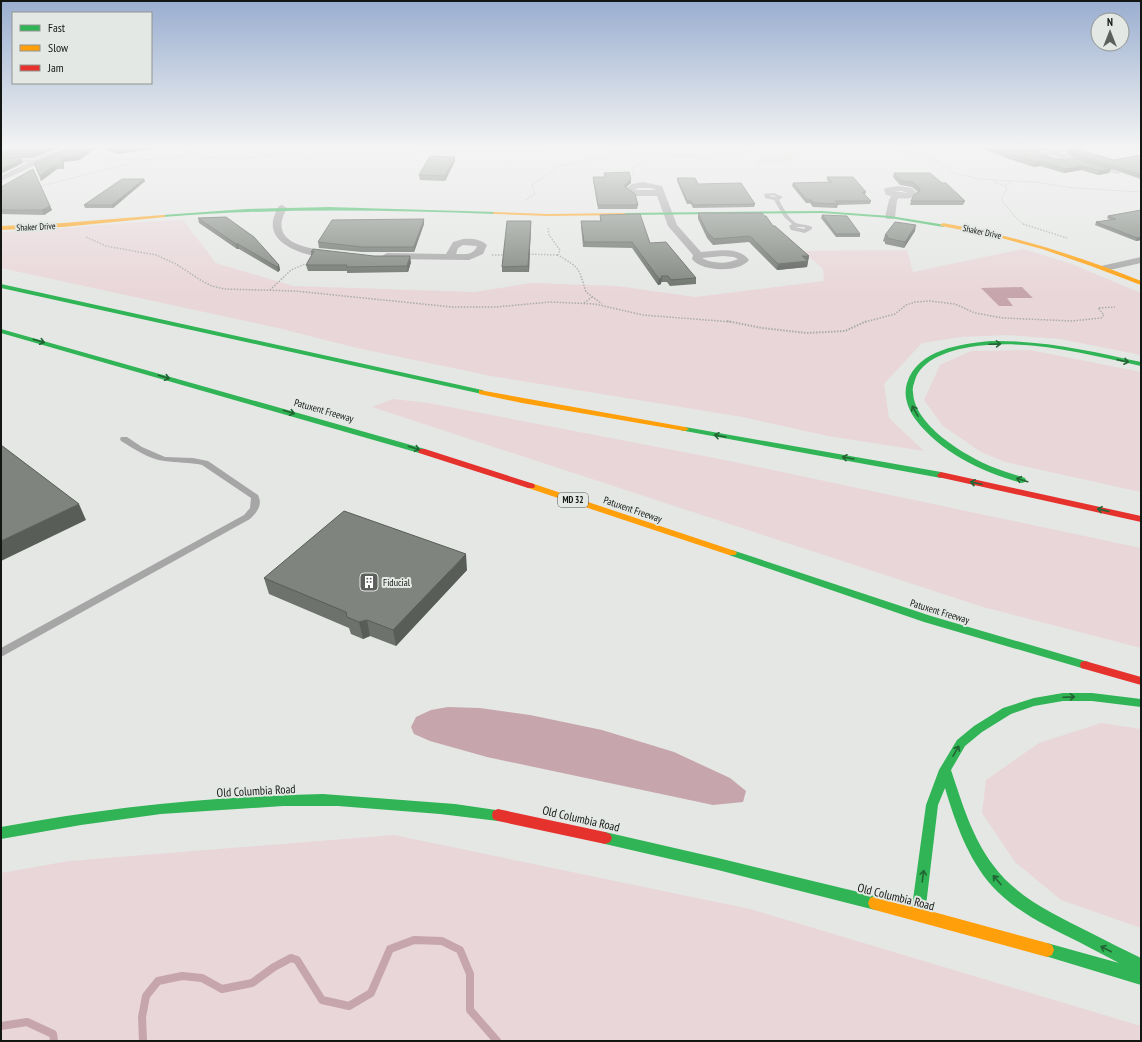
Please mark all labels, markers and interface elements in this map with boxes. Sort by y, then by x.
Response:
legend [12,12,152,84]
north arrow [1090,12,1130,52]
text: N [1107,15,1113,29]
text: Fast [48,20,66,35]
text: Slow [48,40,69,55]
text: Jam [47,60,64,75]
street label: Shaker Drive [16,220,56,233]
street label: Shaker Drive [962,222,1003,241]
one-way arrow [32,338,45,345]
one-way arrow [988,340,1001,348]
one-way arrow [1117,357,1130,365]
one-way arrow [157,374,170,381]
street label: Patuxent Freeway [293,396,355,425]
one-way arrow [911,405,919,417]
one-way arrow [282,409,295,416]
one-way arrow [714,431,727,439]
one-way arrow [407,445,420,452]
one-way arrow [842,454,855,462]
one-way arrow [1016,476,1029,483]
one-way arrow [970,478,983,486]
road number: MD 32 [558,493,588,507]
street label: Patuxent Freeway [602,493,664,526]
one-way arrow [1097,506,1110,514]
building icon: Fiducial [358,571,380,593]
place label: Fiducial [383,576,411,589]
street label: Patuxent Freeway [909,596,971,627]
one-way arrow [1062,693,1075,701]
one-way arrow [952,745,960,757]
street label: Old Columbia Road [216,781,296,800]
street label: Old Columbia Road [541,802,621,835]
one-way arrow [919,870,927,883]
one-way arrow [993,875,1002,885]
street label: Old Columbia Road [856,880,936,913]
one-way arrow [1100,945,1112,952]

